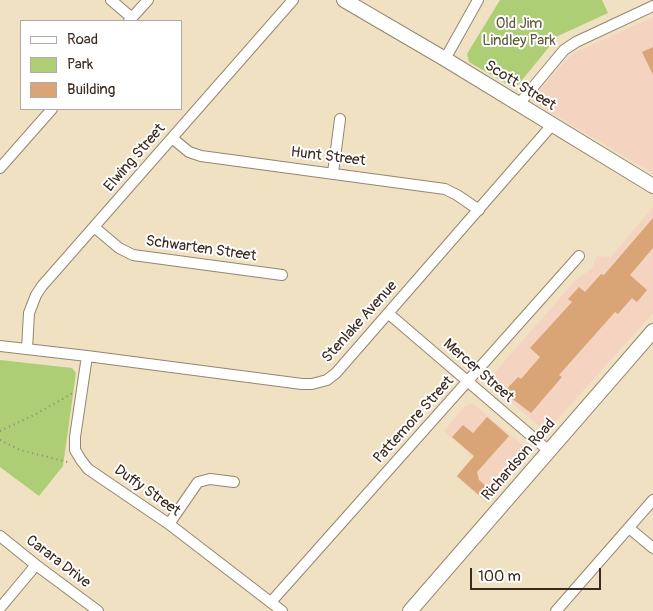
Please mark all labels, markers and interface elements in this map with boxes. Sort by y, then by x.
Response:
park label: Old Jim Lindley Park [482,15,556,50]
legend [20,20,182,110]
text: Road [67,30,98,49]
text: Park [67,55,93,74]
street label: Scott Street [481,57,559,115]
text: Building [67,80,115,99]
street label: Elwing Street [101,120,169,196]
street label: Hunt Street [290,143,366,171]
street label: Schwarten Street [145,232,257,266]
street label: Stenlake Avenue [319,277,401,367]
street label: Mercer Street [439,335,517,407]
street label: Pattemore Street [370,373,458,467]
street label: Richardson Road [478,415,560,505]
street label: Duffy Street [110,462,184,520]
street label: Carara Drive [22,532,94,592]
scale bar [473,558,604,590]
text: 100 m [478,567,521,586]

